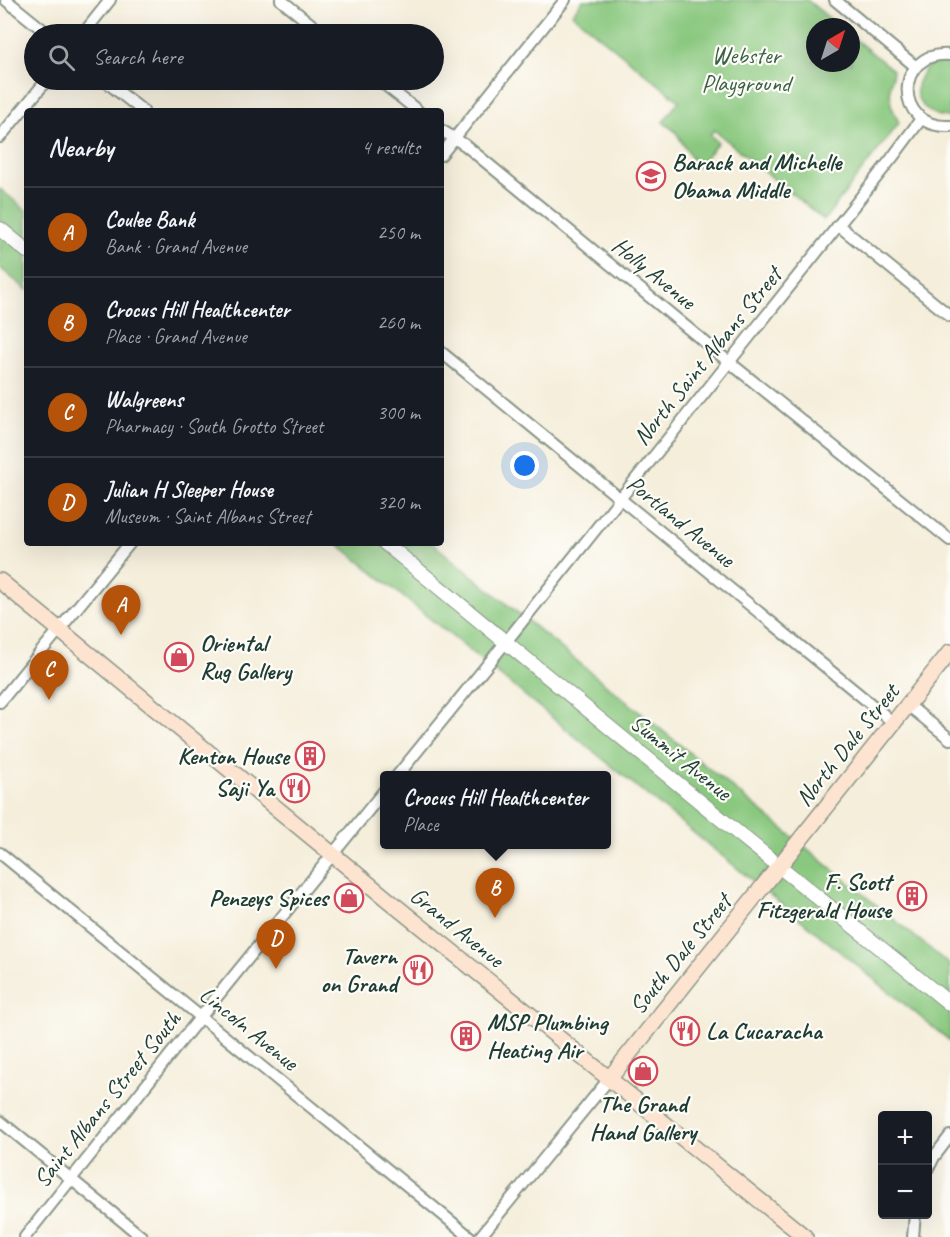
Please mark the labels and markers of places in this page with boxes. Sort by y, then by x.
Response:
place label: Barack and Michelle Obama Middle [672,147,843,205]
school or university icon: Barack and Michelle Obama Middle [635,160,667,192]
pin: A [102,586,140,635]
place label: Oriental Rug Gallery [200,628,293,686]
shop icon: Oriental Rug Gallery [163,641,195,673]
pin: C [29,650,68,700]
building icon: Kenton House [294,740,326,772]
place label: Kenton House [178,741,291,771]
restaurant icon: Saji Ya [279,772,311,804]
place label: Saji Ya [215,773,276,803]
place label: F. Scott Fitzgerald House [756,867,895,925]
pin: B [476,868,514,918]
building icon: F. Scott Fitzgerald House [896,880,928,912]
shop icon: Penzeys Spices [333,882,365,914]
place label: Penzeys Spices [209,883,331,913]
pin: D [256,920,296,969]
place label: Tavern on Grand [320,941,401,999]
restaurant icon: Tavern on Grand [402,954,434,986]
place label: MSP Plumbing Heating Air [487,1007,609,1065]
restaurant icon: La Cucaracha [669,1015,701,1047]
place label: La Cucaracha [706,1016,824,1046]
building icon: MSP Plumbing Heating Air [450,1020,482,1052]
shop icon: The Grand Hand Gallery [627,1055,659,1087]
place label: The Grand Hand Gallery [590,1089,699,1147]

